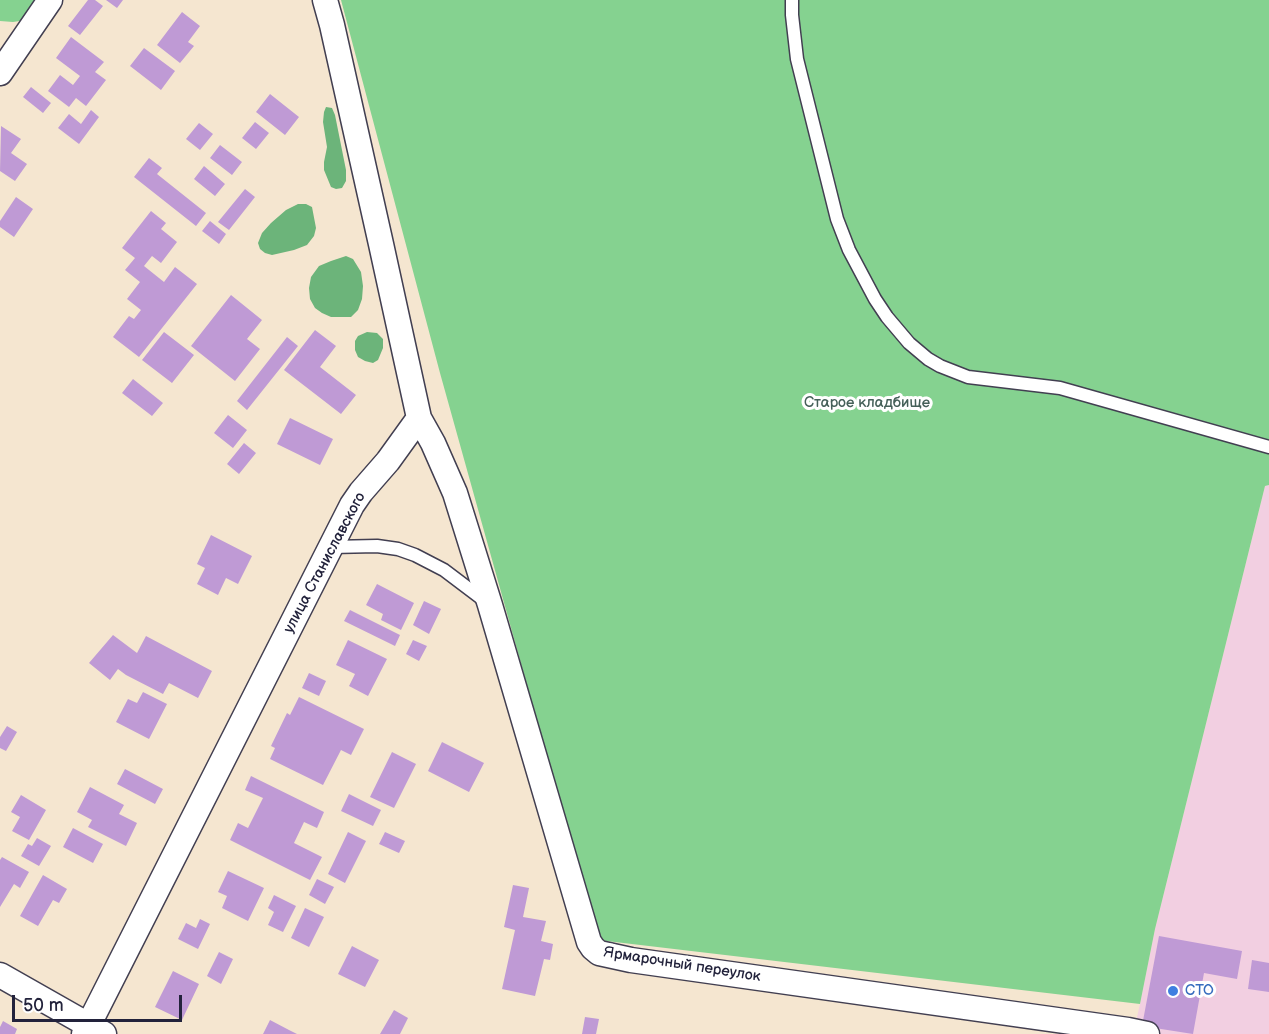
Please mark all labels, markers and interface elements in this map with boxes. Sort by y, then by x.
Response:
park label: Старое кладбище [804,394,930,412]
street label: улица Станиславского [280,489,370,637]
street label: Ярмарочный переулок [602,944,762,986]
place label: СТО [1185,982,1214,1000]
scale bar [15,983,184,1021]
marker: СТО [1166,984,1180,998]
text: 50 m [23,995,64,1016]

